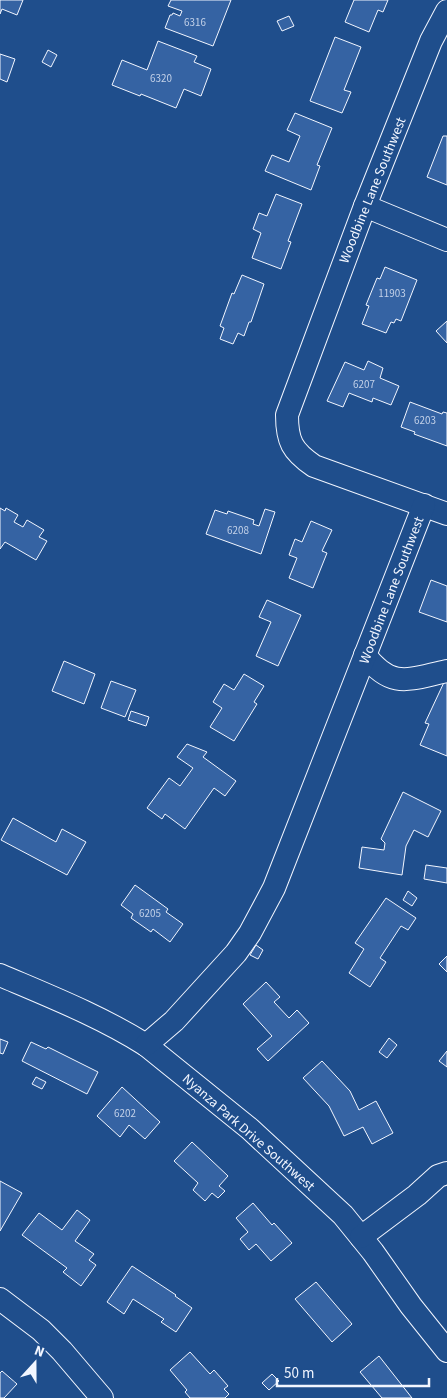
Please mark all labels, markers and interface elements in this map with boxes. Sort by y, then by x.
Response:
house number: 6316 [184,15,206,30]
house number: 6320 [150,71,172,86]
street label: Woodbine Lane Southwest [334,114,412,266]
house number: 11903 [378,286,406,301]
house number: 6207 [353,377,375,392]
house number: 6203 [414,413,436,428]
street label: Woodbine Lane Southwest [355,514,429,667]
house number: 6208 [227,523,249,538]
house number: 6205 [139,906,161,921]
street label: Nyanza Park Drive Southwest [178,1069,319,1196]
house number: 6202 [114,1106,136,1121]
north arrow [10,1338,60,1388]
text: N [31,1341,47,1363]
scale bar [277,1356,430,1388]
text: 50 m [284,1363,314,1384]

